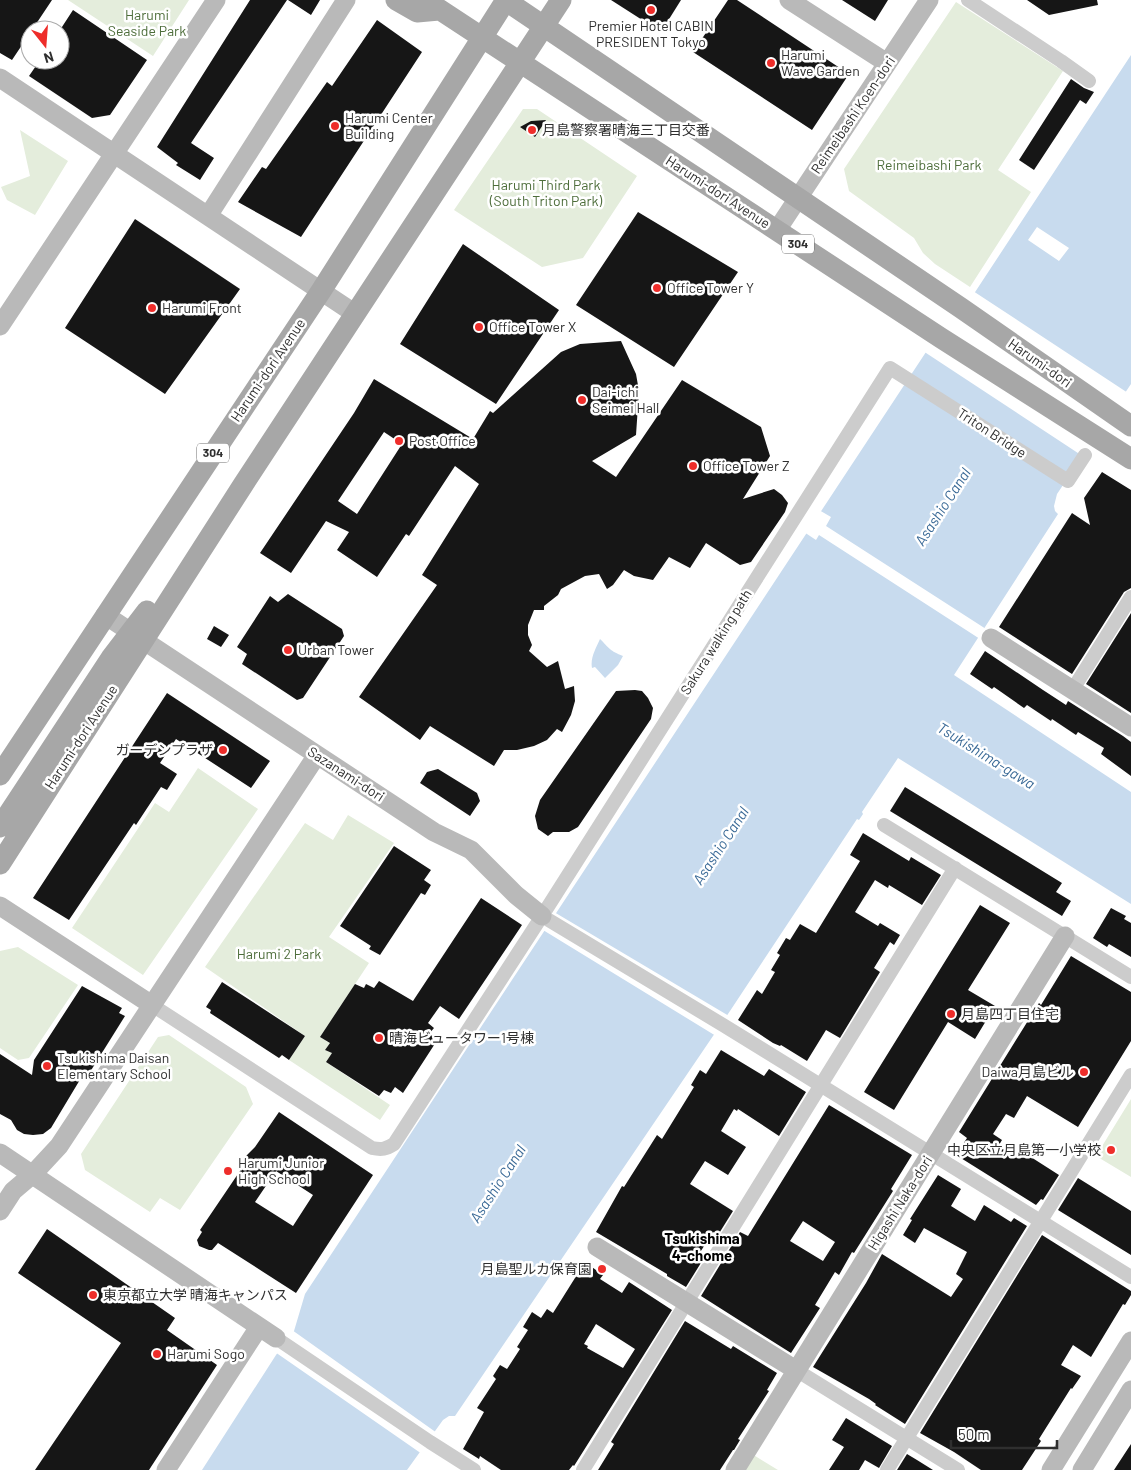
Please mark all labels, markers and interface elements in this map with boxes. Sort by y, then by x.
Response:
marker: Premier Hotel CABIN PRESIDENT Tokyo [645,4,657,16]
park label: Harumi Seaside Park [108,6,186,39]
place label: Premier Hotel CABIN PRESIDENT Tokyo [588,17,714,50]
north arrow [20,20,70,70]
place label: Harumi Wave Garden [781,46,860,79]
text: N [42,48,56,67]
street label: Reimeibashi Koen-dori [807,53,898,177]
marker: Harumi Wave Garden [765,57,777,69]
place label: Harumi Center Building [345,109,433,142]
marker: Harumi Center Building [329,120,341,132]
place label: 月島警察署晴海三丁目交番 [542,121,710,138]
marker: 月島警察署晴海三丁目交番 [526,124,538,136]
street label: Harumi-dori Avenue [663,152,774,232]
park label: Reimeibashi Park [876,156,982,173]
park label: Harumi Third Park (South Triton Park) [489,176,603,209]
road number: 304 [782,234,814,253]
place label: Office Tower Y [667,279,754,296]
marker: Office Tower Y [651,282,663,294]
place label: Harumi Front [162,299,242,316]
marker: Harumi Front [146,302,158,314]
street label: Harumi-dori Avenue [227,315,308,425]
place label: Office Tower X [489,318,576,335]
marker: Office Tower X [473,321,485,333]
street label: Harumi-dori [1005,335,1075,391]
place label: Dai-ichi Seimei Hall [592,383,659,416]
marker: Dai-ichi Seimei Hall [576,394,588,406]
street label: Triton Bridge [955,404,1030,461]
place label: Post Office [409,432,476,449]
marker: Post Office [393,435,405,447]
road number: 304 [197,443,229,462]
place label: Office Tower Z [703,457,790,474]
marker: Office Tower Z [687,460,699,472]
water label: Asashio Canal [910,464,974,549]
street label: Sakura walking path [676,586,755,698]
place label: Urban Tower [298,641,374,658]
marker: Urban Tower [282,644,294,656]
street label: Harumi-dori Avenue [41,681,121,792]
water label: Tsukishima-gawa [935,718,1039,792]
place label: ガーデンプラザ [115,741,213,758]
street label: Sazanami-dori [305,742,388,805]
marker: ガーデンプラザ [217,744,229,756]
water label: Asashio Canal [688,803,752,888]
park label: Harumi 2 Park [237,945,321,962]
place label: 月島四丁目住宅 [961,1005,1059,1022]
marker: 月島四丁目住宅 [945,1008,957,1020]
place label: 晴海ビュータワー1号棟 [389,1029,534,1046]
marker: 晴海ビュータワー1号棟 [373,1032,385,1044]
place label: Tsukishima Daisan Elementary School [57,1049,171,1082]
marker: Tsukishima Daisan Elementary School [41,1060,53,1072]
place label: Daiwa月島ビル [982,1063,1074,1080]
marker: Daiwa月島ビル [1078,1066,1090,1078]
water label: Asashio Canal [465,1141,529,1226]
place label: 中央区立月島第一小学校 [947,1141,1101,1158]
marker: 中央区立月島第一小学校 [1105,1144,1117,1156]
street label: Higashi Naka-dori [864,1152,935,1253]
place label: Harumi Junior High School [238,1154,324,1187]
marker: Harumi Junior High School [222,1165,234,1177]
district label: Tsukishima 4-chome [664,1229,740,1264]
place label: 月島聖ルカ保育園 [480,1260,592,1277]
marker: 月島聖ルカ保育園 [596,1263,608,1275]
place label: 東京都立大学 晴海キャンパス [103,1286,288,1303]
marker: 東京都立大学 晴海キャンパス [87,1289,99,1301]
place label: Harumi Sogo [167,1345,245,1362]
marker: Harumi Sogo [151,1348,163,1360]
scale bar [951,1418,1057,1450]
text: 50 m [958,1425,990,1443]

